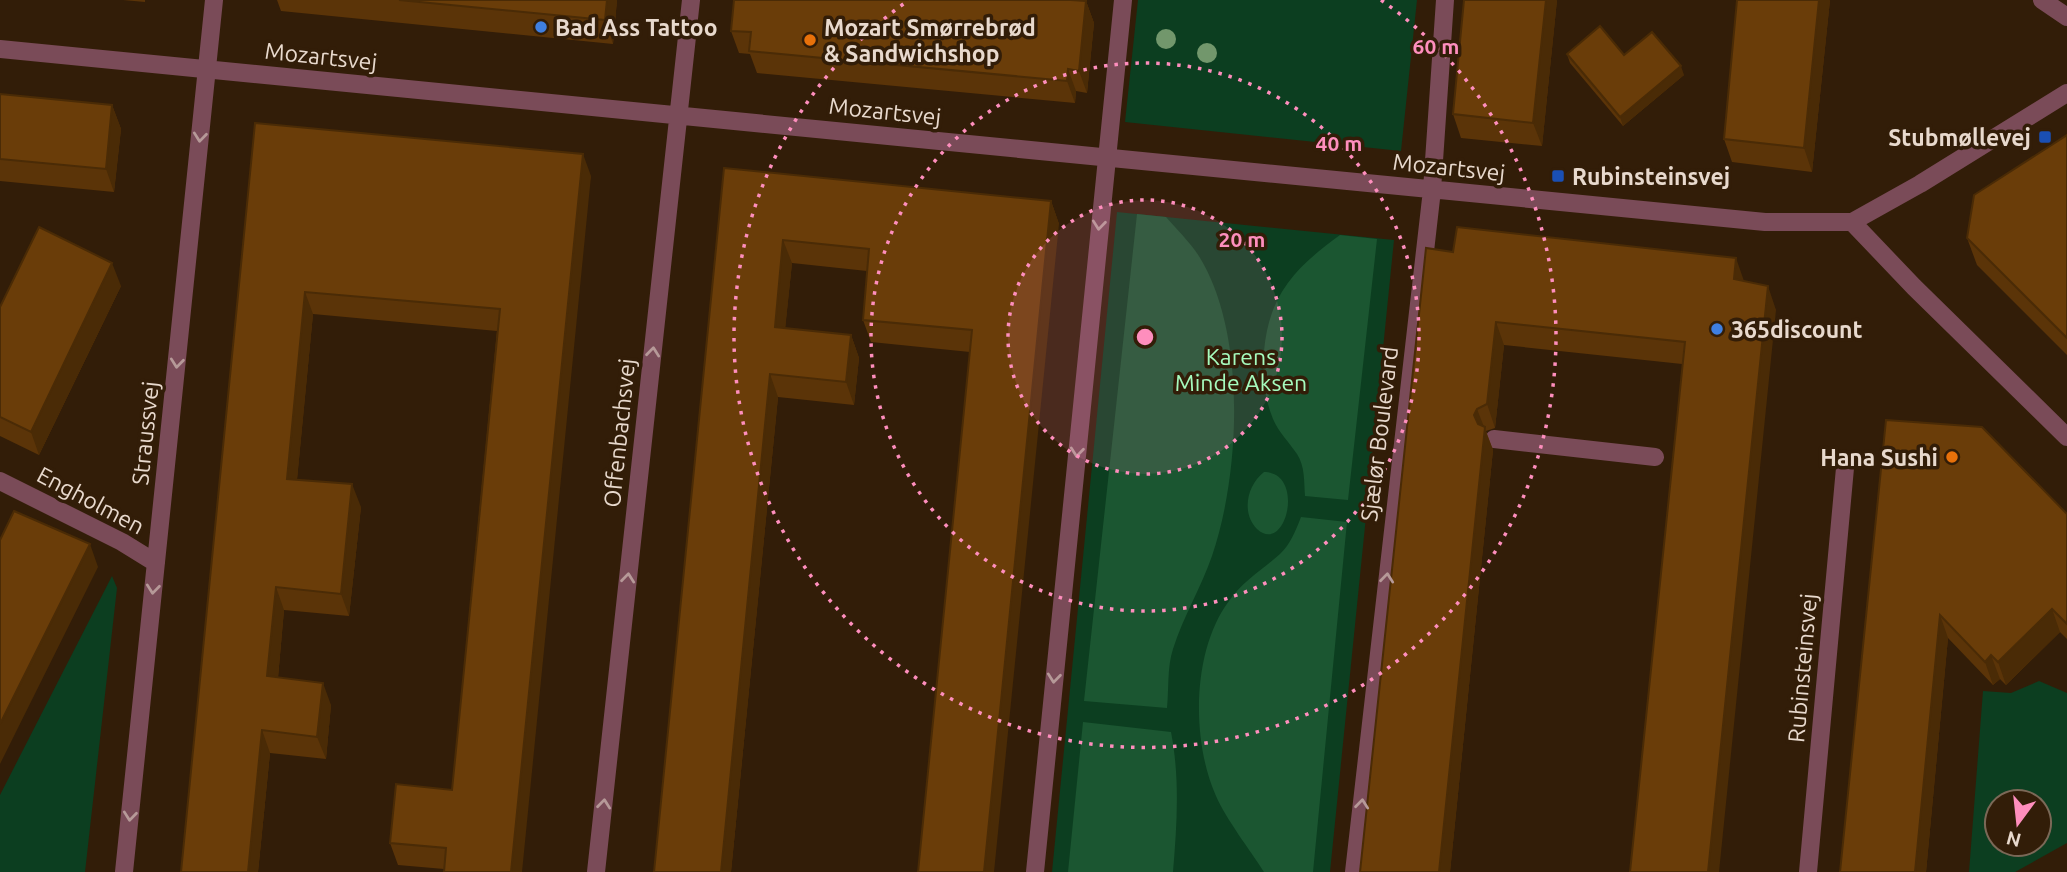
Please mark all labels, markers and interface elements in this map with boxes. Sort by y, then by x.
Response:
place label: Bad Ass Tattoo [555,15,717,40]
place label: Mozart Smørrebrød & Sandwichshop [824,15,1036,66]
marker: Bad Ass Tattoo [533,19,549,35]
marker: Mozart Smørrebrød & Sandwichshop [802,32,818,48]
text: 60 m [1413,34,1459,58]
street label: Mozartsvej [264,38,378,74]
street label: Mozartsvej [828,93,942,129]
place label: Stubmøllevej [1888,125,2031,150]
marker: Stubmøllevej [2037,129,2053,145]
text: 40 m [1316,131,1362,155]
one-way arrow [193,132,208,143]
street label: Mozartsvej [1392,149,1506,185]
place label: Rubinsteinsvej [1572,164,1730,189]
marker: Rubinsteinsvej [1550,168,1566,184]
one-way arrow [1092,220,1107,231]
text: 20 m [1219,227,1265,251]
place label: 365discount [1731,317,1863,342]
marker: 365discount [1709,321,1725,337]
centre of rings [1133,325,1157,349]
park label: Karens Minde Aksen [1175,344,1307,395]
street label: Sjælør Boulevard [1356,345,1402,523]
one-way arrow [645,346,660,357]
one-way arrow [169,357,184,369]
street label: Offenbachsvej [599,357,639,509]
street label: Straussvej [127,380,163,486]
place label: Hana Sushi [1820,445,1938,470]
one-way arrow [1070,447,1085,458]
marker: Hana Sushi [1944,449,1960,465]
street label: Engholmen [33,461,149,539]
one-way arrow [621,572,636,584]
one-way arrow [1380,572,1395,584]
one-way arrow [146,584,161,595]
street label: Rubinsteinsvej [1783,592,1821,744]
one-way arrow [1047,673,1062,684]
north arrow [1983,788,2053,858]
one-way arrow [596,798,611,810]
one-way arrow [1354,798,1369,810]
one-way arrow [123,810,138,821]
text: N [2004,827,2023,852]

